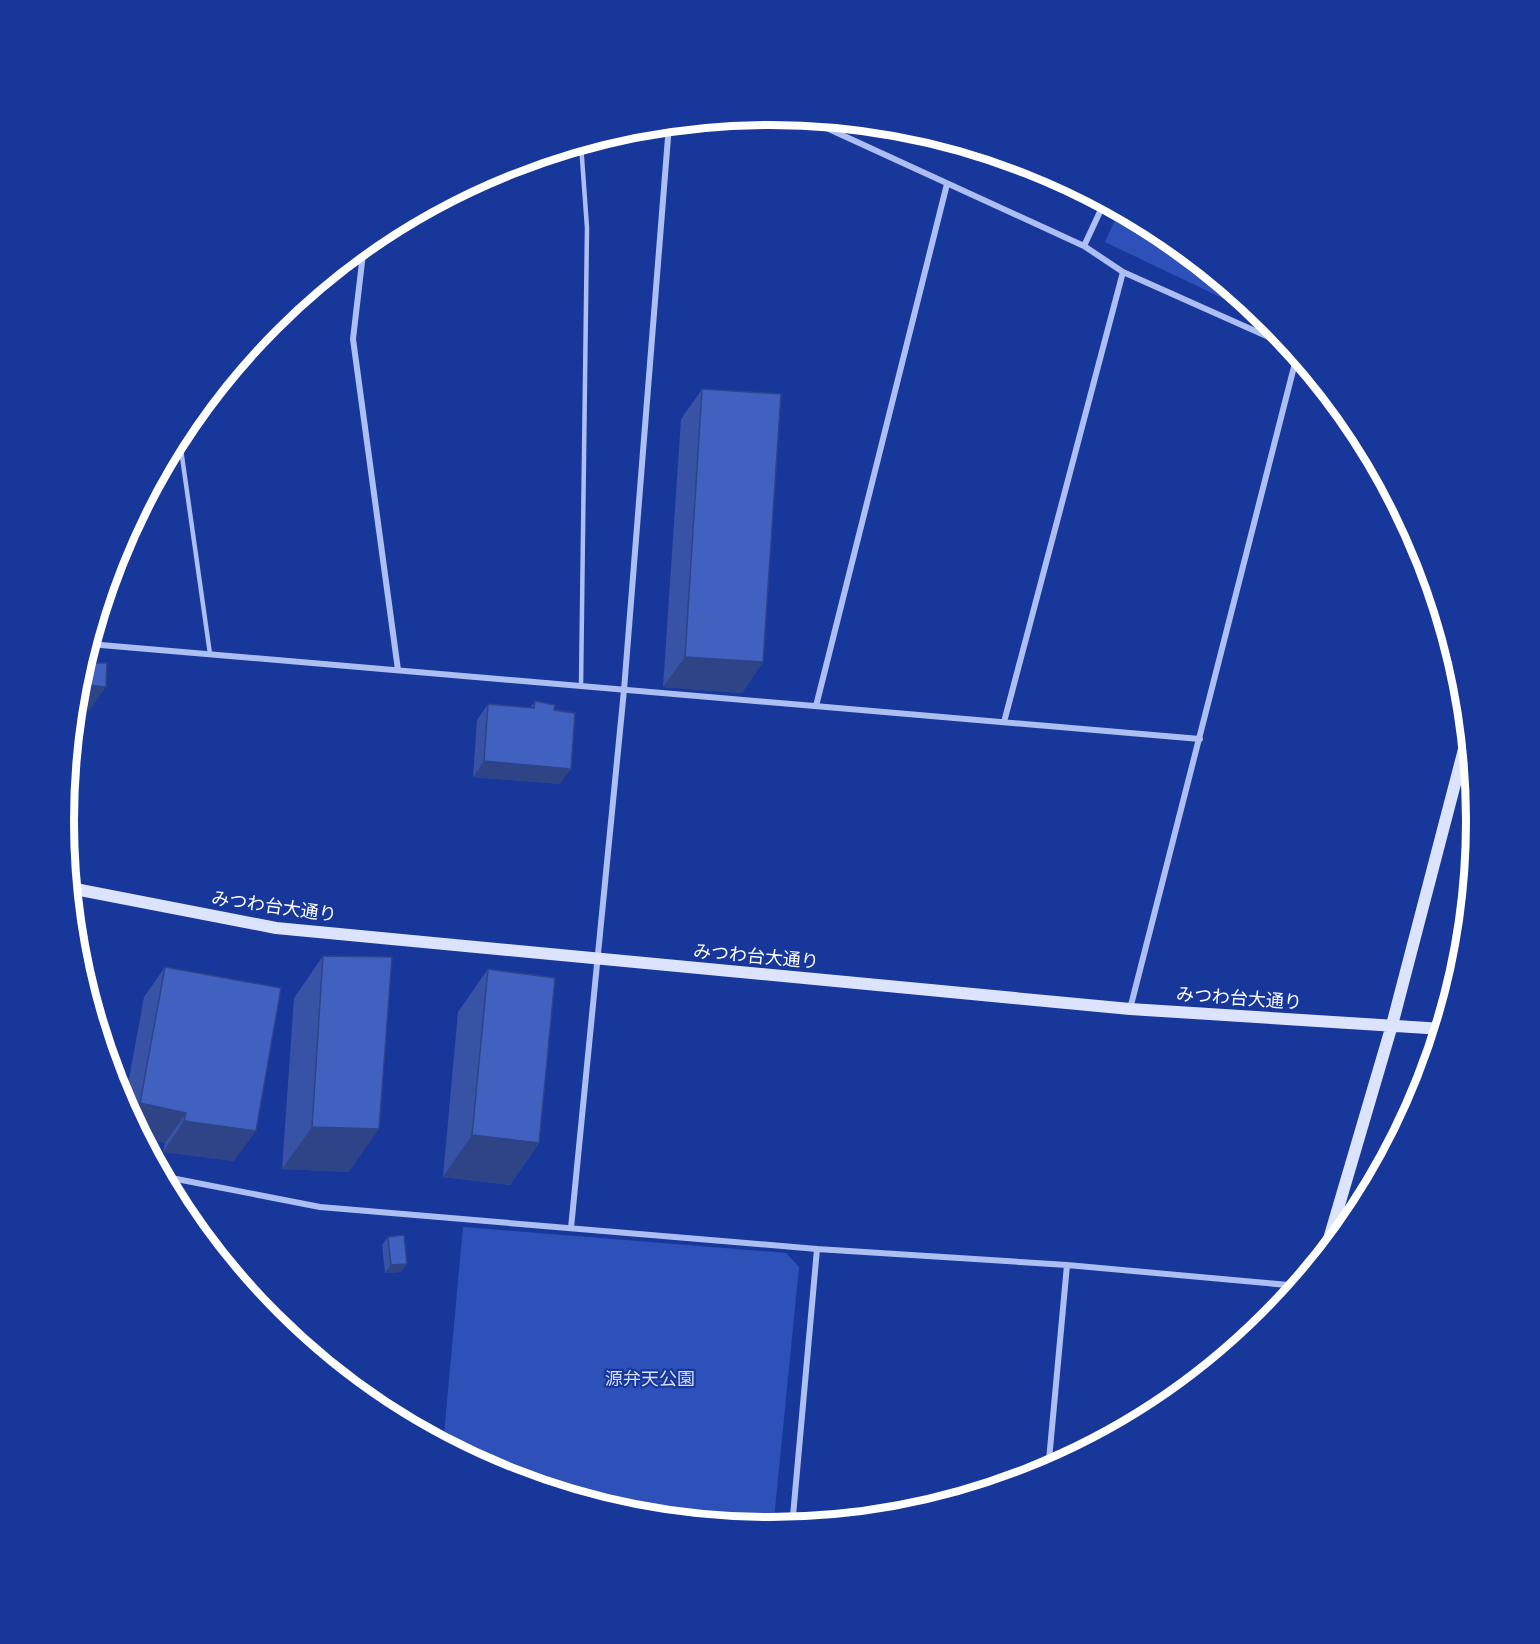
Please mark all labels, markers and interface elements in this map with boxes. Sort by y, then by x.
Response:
street label: みつわ台大通り [210,885,338,927]
street label: みつわ台大通り [692,938,820,974]
street label: みつわ台大通り [1175,981,1303,1015]
park label: 源弁天公園 [605,1366,695,1391]

